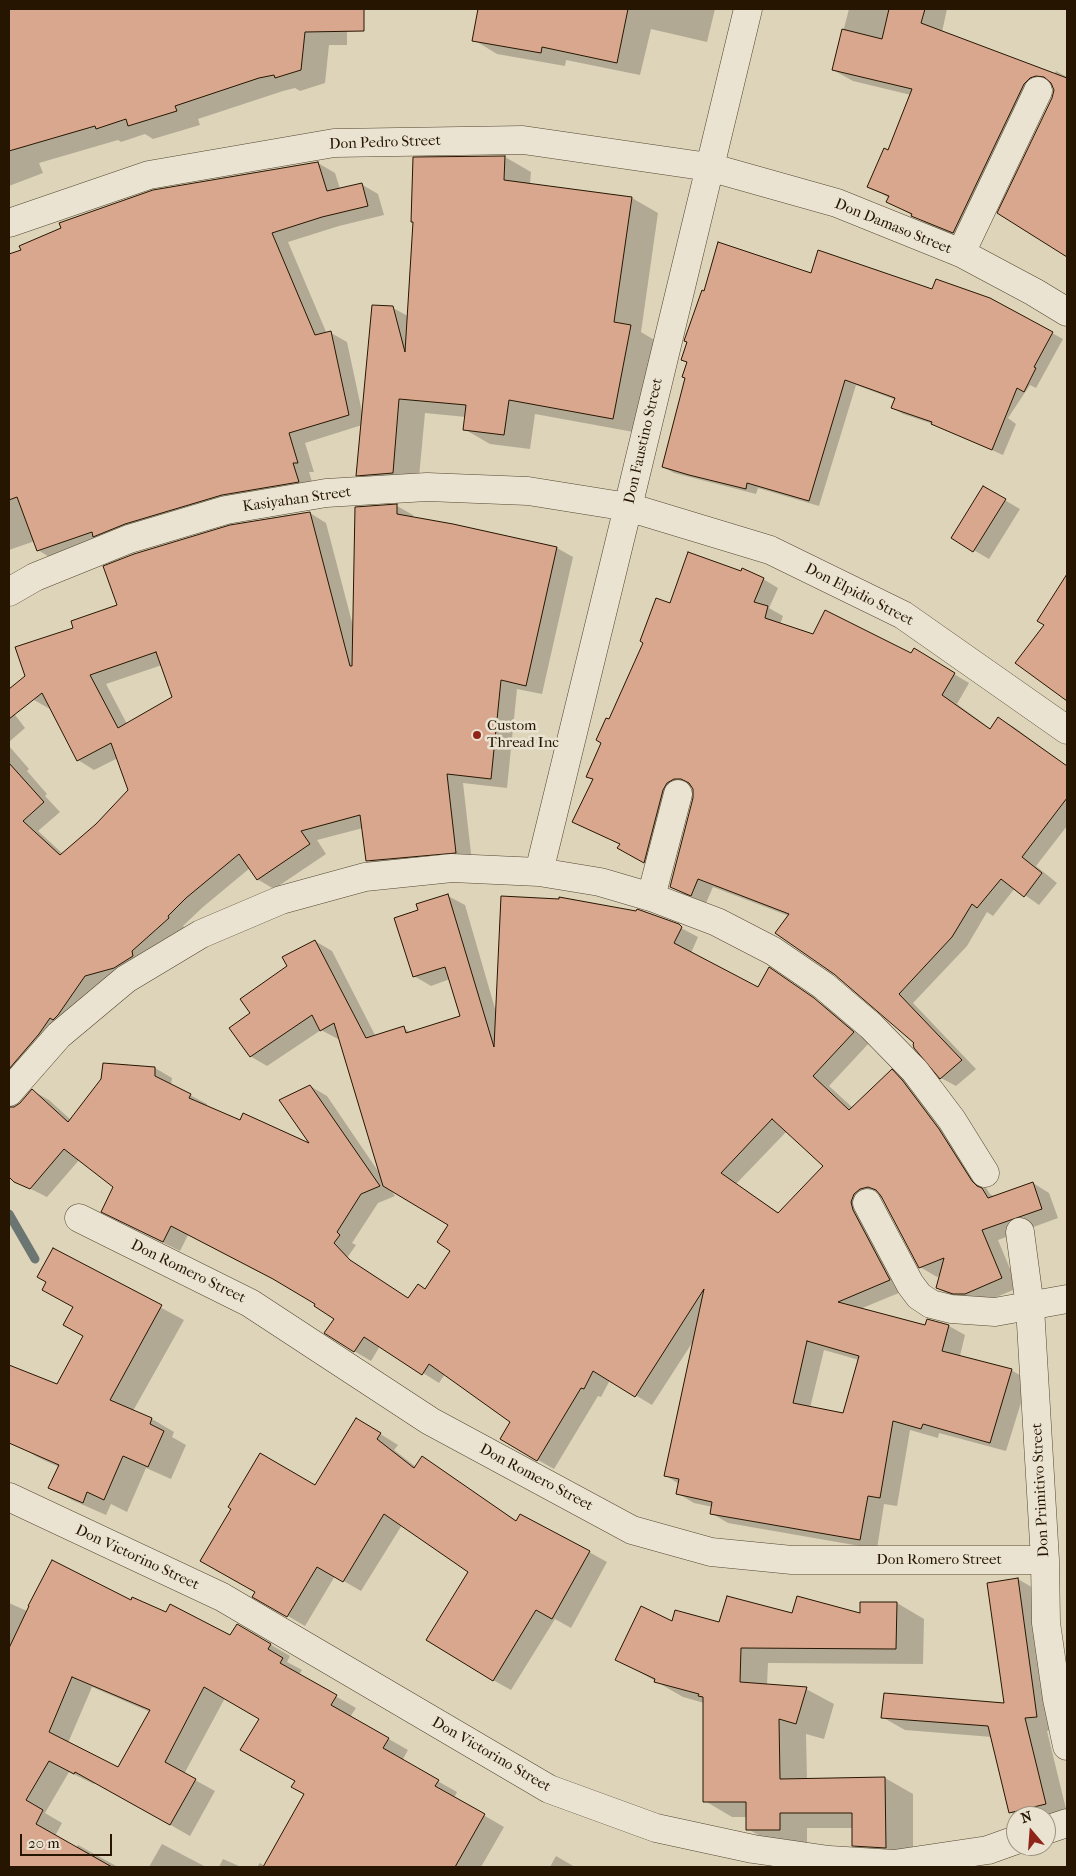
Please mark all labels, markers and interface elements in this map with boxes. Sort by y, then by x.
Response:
street label: Don Pedro Street [329,132,441,154]
street label: Don Damaso Street [832,195,954,259]
street label: Don Faustino Street [621,376,667,506]
street label: Kasiyahan Street [242,483,352,517]
street label: Don Elpidio Street [802,560,916,630]
place label: Custom Thread Inc [487,717,559,752]
marker: Custom Thread Inc [471,729,483,741]
street label: Don Romero Street [128,1236,248,1308]
street label: Don Primitivo Street [1028,1422,1054,1558]
street label: Don Romero Street [476,1441,596,1515]
street label: Don Victorino Street [72,1521,202,1595]
street label: Don Romero Street [876,1551,1002,1569]
street label: Don Victorino Street [428,1714,554,1796]
north arrow [1006,1806,1056,1856]
text: N [1019,1807,1034,1827]
scale bar [22,1824,115,1856]
text: 20 m [28,1834,60,1852]

